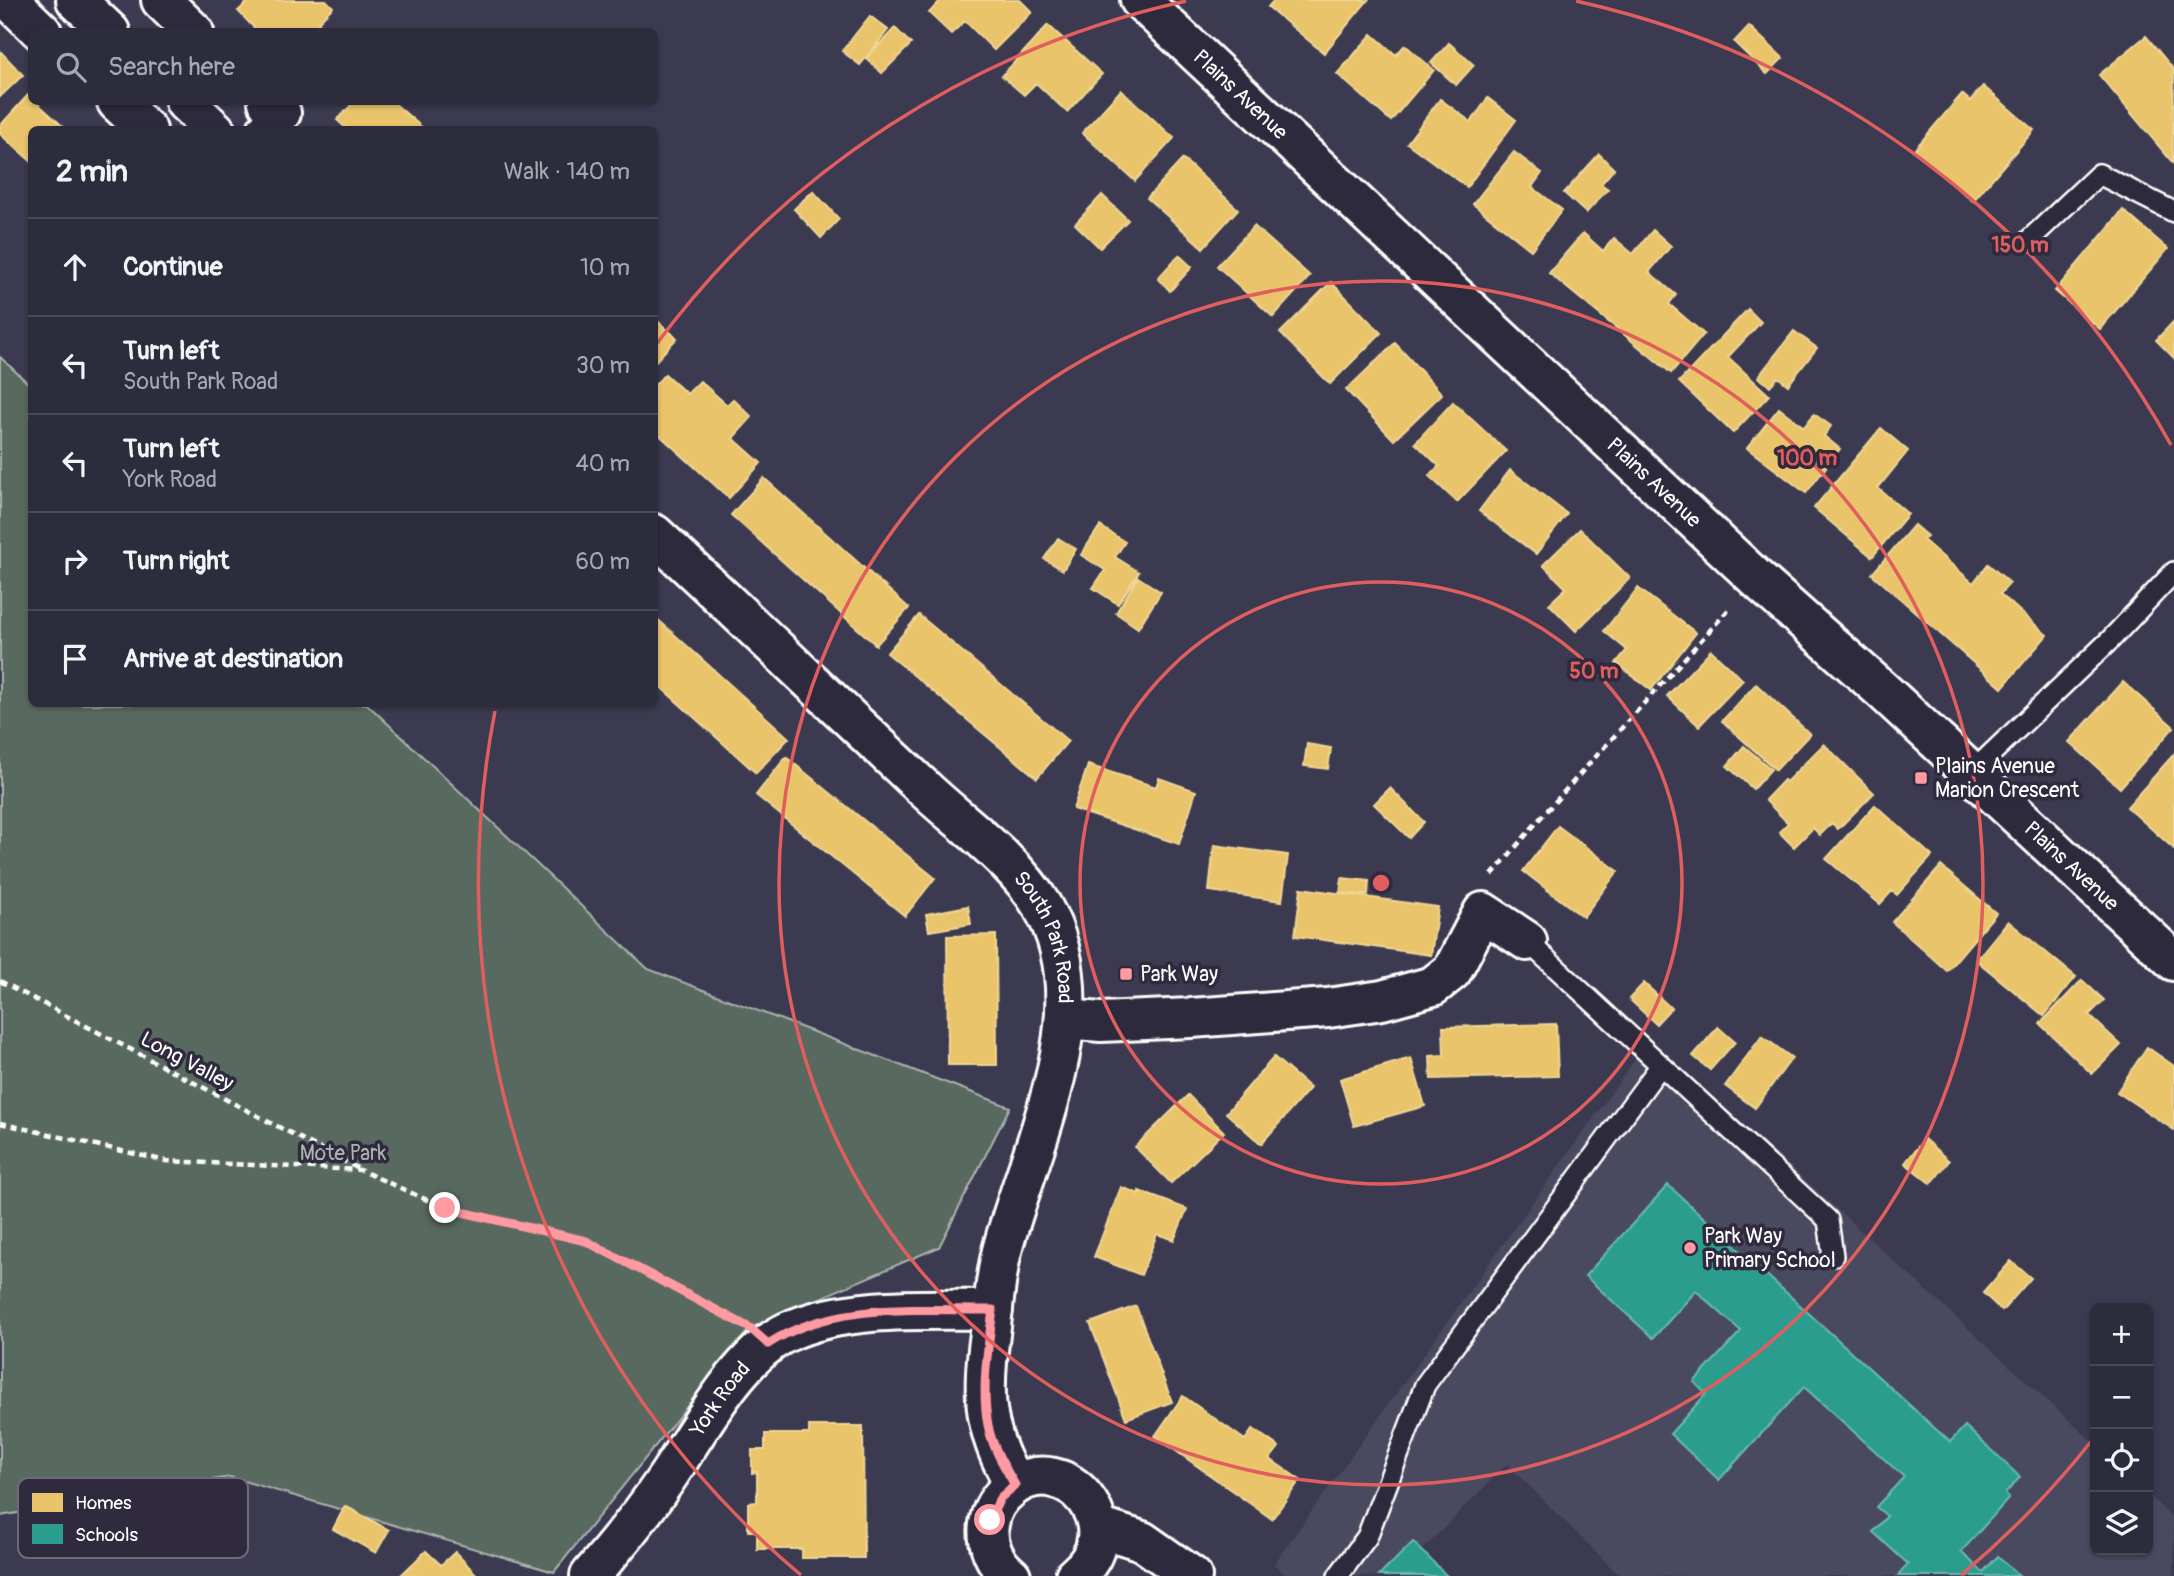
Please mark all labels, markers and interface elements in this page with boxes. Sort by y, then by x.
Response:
search box [28,28,658,105]
street label: Plains Avenue [1187,44,1294,146]
icon: search [52,48,90,86]
text: Search here [108,51,235,83]
text: 2 min [56,153,128,190]
text: Walk · 140 m [504,157,630,186]
text: 150 m [1991,232,2049,259]
icon: ahead [56,248,94,286]
text: Continue [123,251,223,283]
text: 10 m [580,253,630,282]
text: Turn left [123,335,219,367]
icon: left [56,346,94,384]
text: 30 m [576,351,630,380]
text: South Park Road [123,367,278,396]
street label: Plains Avenue [1601,432,1707,534]
text: Turn left [123,433,219,465]
icon: left [56,444,94,482]
text: 100 m [1777,445,1837,472]
text: 40 m [576,449,630,478]
text: York Road [123,465,217,494]
icon: right [56,542,94,580]
text: Turn right [123,545,229,577]
text: 60 m [575,547,630,576]
icon: arrive [56,640,94,678]
text: Arrive at destination [123,643,343,675]
text: 50 m [1570,658,1619,685]
place label: Plains Avenue Marion Crescent [1935,753,2080,804]
marker: Plains Avenue Marion Crescent [1913,770,1929,786]
street label: Plains Avenue [2018,816,2125,917]
street label: South Park Road [1007,865,1078,1004]
centre of rings [1369,871,1393,895]
place label: Park Way [1140,961,1218,988]
marker: Park Way [1118,966,1134,982]
street label: Long Valley [136,1026,238,1097]
park label: Mote Park [300,1140,387,1167]
route end [429,1192,460,1223]
place label: Park Way Primary School [1704,1223,1836,1274]
marker: Park Way Primary School [1682,1240,1698,1256]
map controls [2090,1303,2153,1555]
button: + [2090,1303,2153,1366]
street label: York Road [684,1356,756,1442]
button: − [2090,1366,2153,1429]
button: locate [2090,1429,2153,1492]
legend [18,1478,248,1558]
text: Homes [75,1491,132,1515]
button: layers [2090,1492,2153,1555]
route start [974,1504,1005,1535]
text: Schools [75,1523,139,1547]

